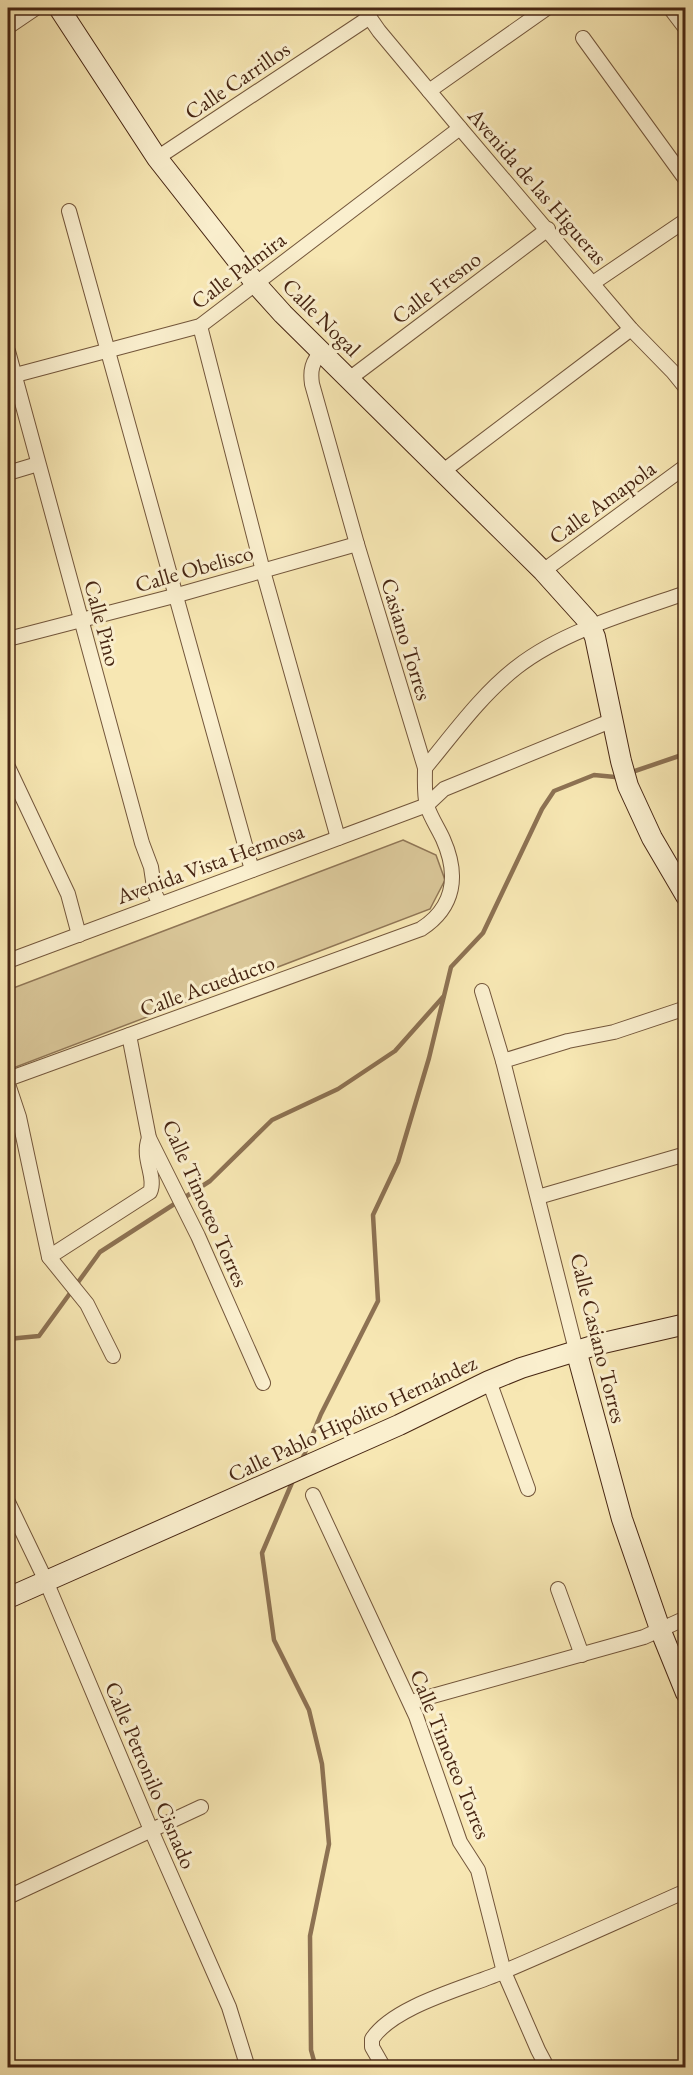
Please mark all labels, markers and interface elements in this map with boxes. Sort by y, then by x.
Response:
street label: Calle Carrillos [179,35,296,126]
street label: Avenida de las Higueras [461,101,614,271]
street label: Calle Palmira [185,225,292,316]
street label: Calle Fresno [386,244,487,330]
street label: Calle Nogal [276,272,367,363]
street label: Calle Amapola [543,454,662,551]
street label: Calle Obelisco [132,538,257,599]
street label: Casiano Torres [374,575,439,704]
street label: Calle Pino [77,577,128,669]
street label: Avenida Vista Hermosa [112,816,308,911]
street label: Calle Acueducto [136,948,279,1023]
street label: Calle Timoteo Torres [156,1115,255,1291]
street label: Calle Casiano Torres [563,1250,634,1426]
street label: Calle Pablo Hipólito Hernández [223,1348,482,1489]
street label: Calle Timoteo Torres [403,1665,498,1843]
street label: Calle Petronilo Cisnado [98,1677,203,1873]

